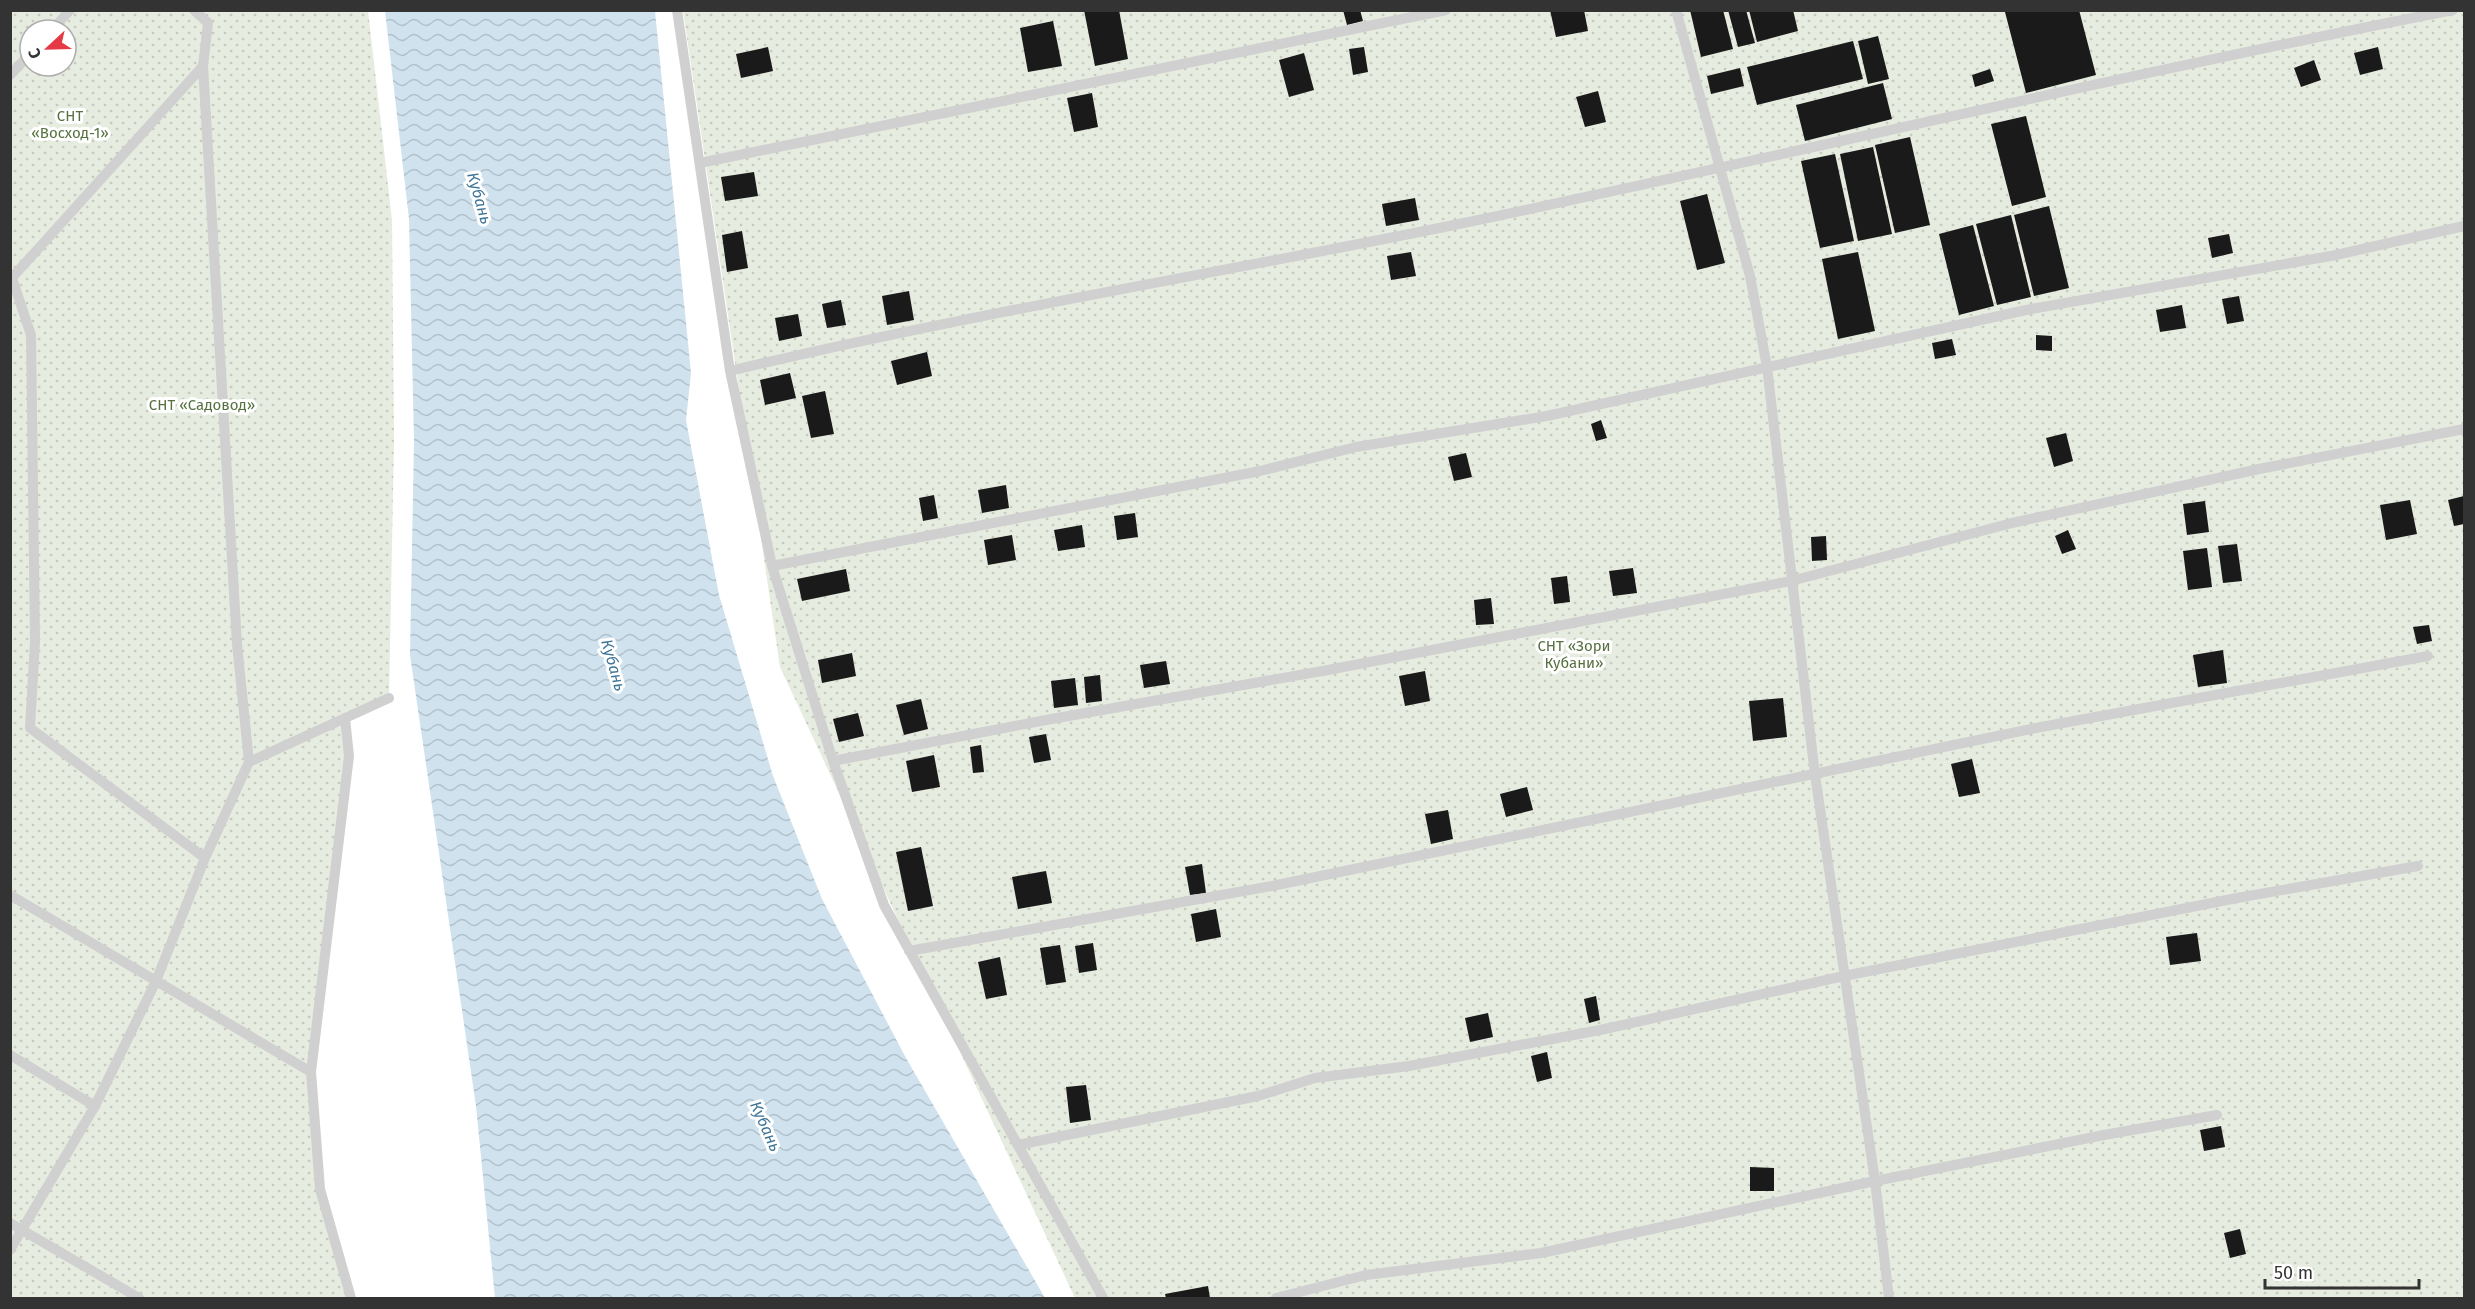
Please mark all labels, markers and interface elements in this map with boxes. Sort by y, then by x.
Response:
north arrow [18,18,78,78]
text: С [24,45,45,61]
park label: СНТ «Восход-1» [31,107,109,142]
water label: Кубань [463,170,496,226]
park label: СНТ «Садовод» [149,396,255,414]
water label: Кубань [597,637,630,693]
park label: СНТ «Зори Кубани» [1537,637,1611,672]
water label: Кубань [746,1098,785,1154]
scale bar [2265,1252,2420,1290]
text: 50 m [2274,1262,2313,1284]

